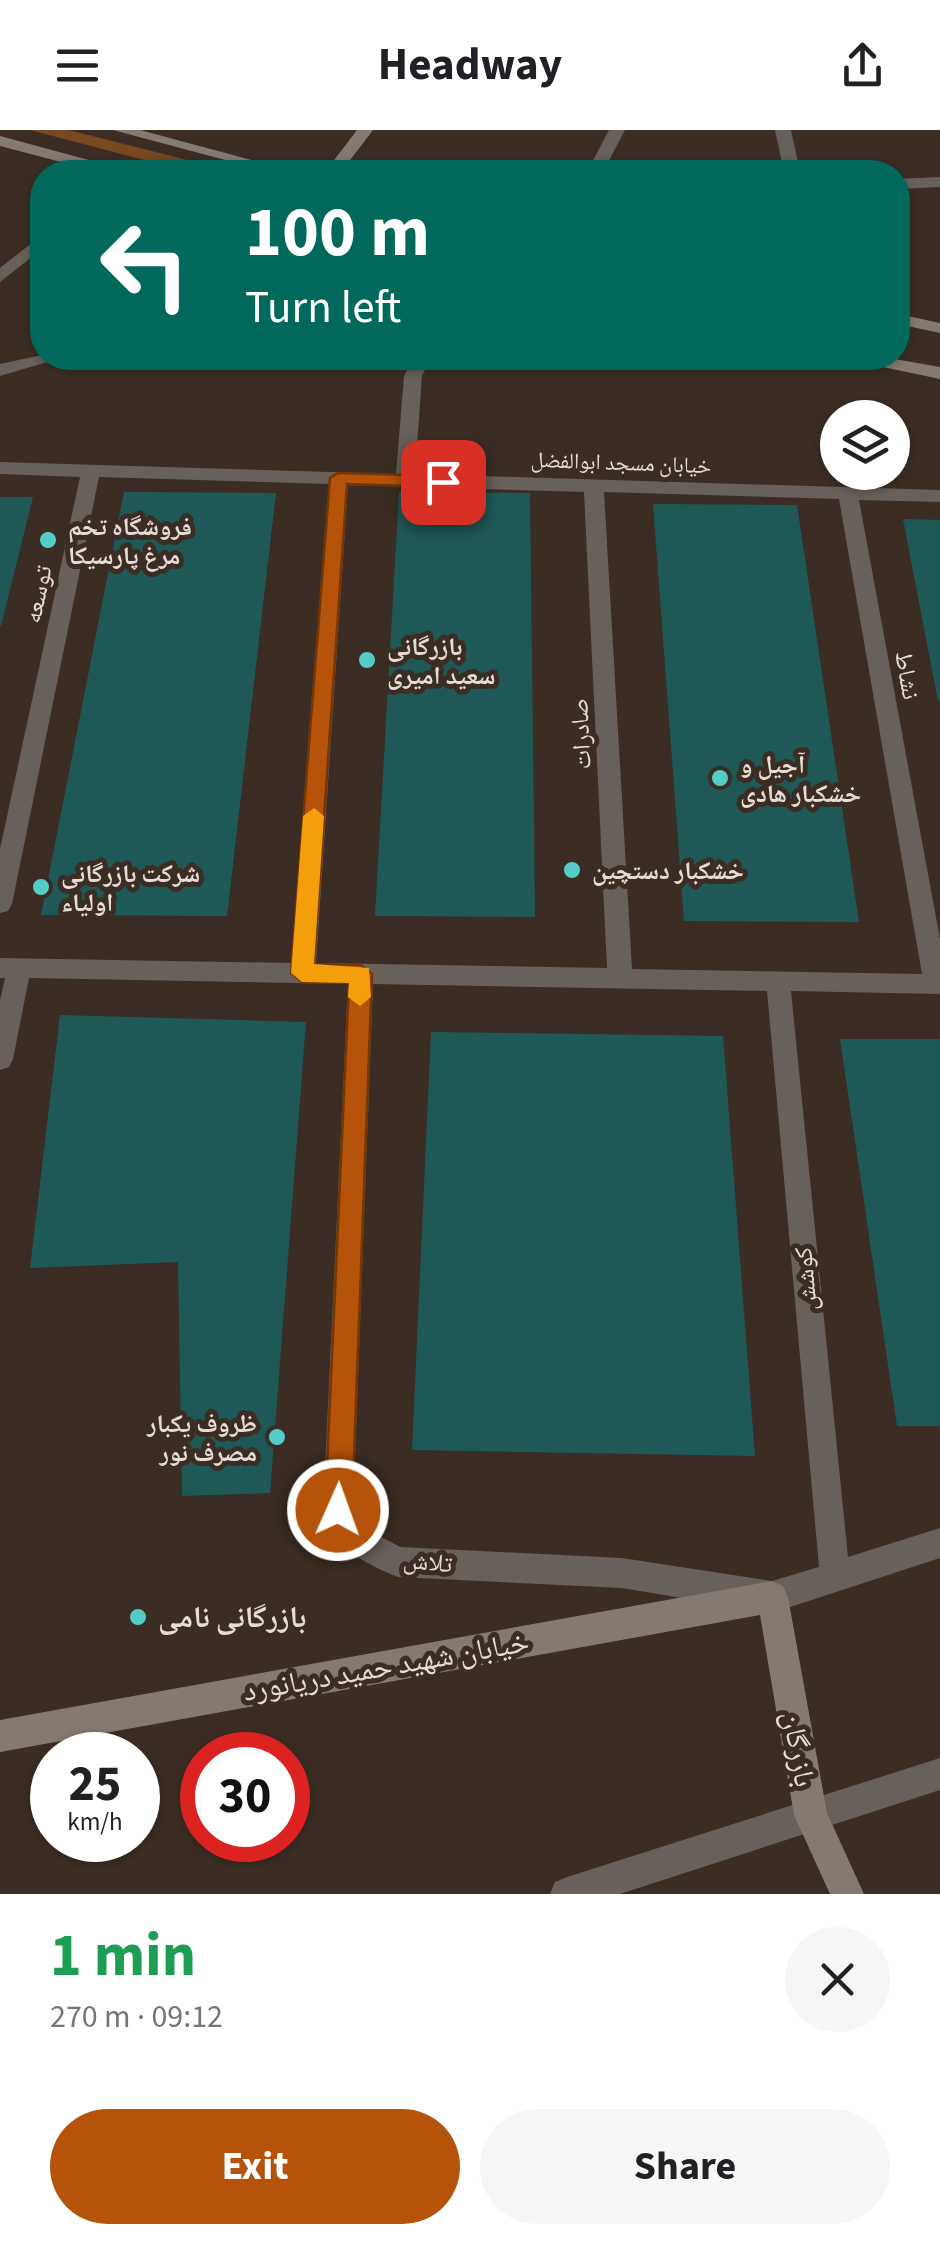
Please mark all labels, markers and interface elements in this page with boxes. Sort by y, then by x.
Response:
text: Headway [378,33,562,97]
icon: menu [50,38,105,93]
icon: share [835,38,890,93]
text: 100 m [245,183,430,283]
icon: left [80,200,210,330]
text: Turn left [245,276,401,340]
map controls [820,400,910,490]
button: layers [820,400,910,490]
pin [401,440,486,525]
street label: خیابان مسجد ابوالفضل [530,444,712,482]
icon: arrive [416,455,471,510]
place label: فروشگاه تخم مرغ پارسیکا [68,509,192,574]
marker: فروشگاه تخم مرغ پارسیکا [37,529,59,551]
street label: توسعه [14,562,62,627]
place label: بازرگانی سعید امیری [387,629,496,694]
street label: نشاط [885,648,929,702]
marker: بازرگانی سعید امیری [356,649,378,671]
street label: صادرات [561,697,601,770]
place label: آجیل و خشکبار هادی [740,747,861,812]
marker: آجیل و خشکبار هادی [709,767,731,789]
place label: خشکبار دستچین [592,853,744,889]
place label: شرکت بازرگانی اولیاء [61,856,200,921]
marker: خشکبار دستچین [561,859,583,881]
marker: شرکت بازرگانی اولیاء [30,876,52,898]
street label: کوشش [785,1245,827,1312]
place label: ظروف یکبار مصرف نور [146,1406,257,1471]
marker: ظروف یکبار مصرف نور [266,1426,288,1448]
position arrow [286,1458,390,1562]
street label: تلاش [402,1542,454,1582]
place label: بازرگانی نامی [158,1596,306,1639]
marker: بازرگانی نامی [127,1606,149,1628]
street label: خیابان شهید حمید دریانورد [240,1620,532,1713]
street label: بازرگان [771,1708,826,1791]
speed limit sign: 30 [180,1732,310,1862]
text: 25 [69,1749,121,1820]
text: km/h [67,1804,123,1840]
text: 1 min [50,1914,196,1999]
button: close [785,1927,890,2032]
text: 270 m · 09:12 [50,1994,223,2040]
button: Exit [50,2109,460,2224]
button: Share [480,2109,890,2224]

